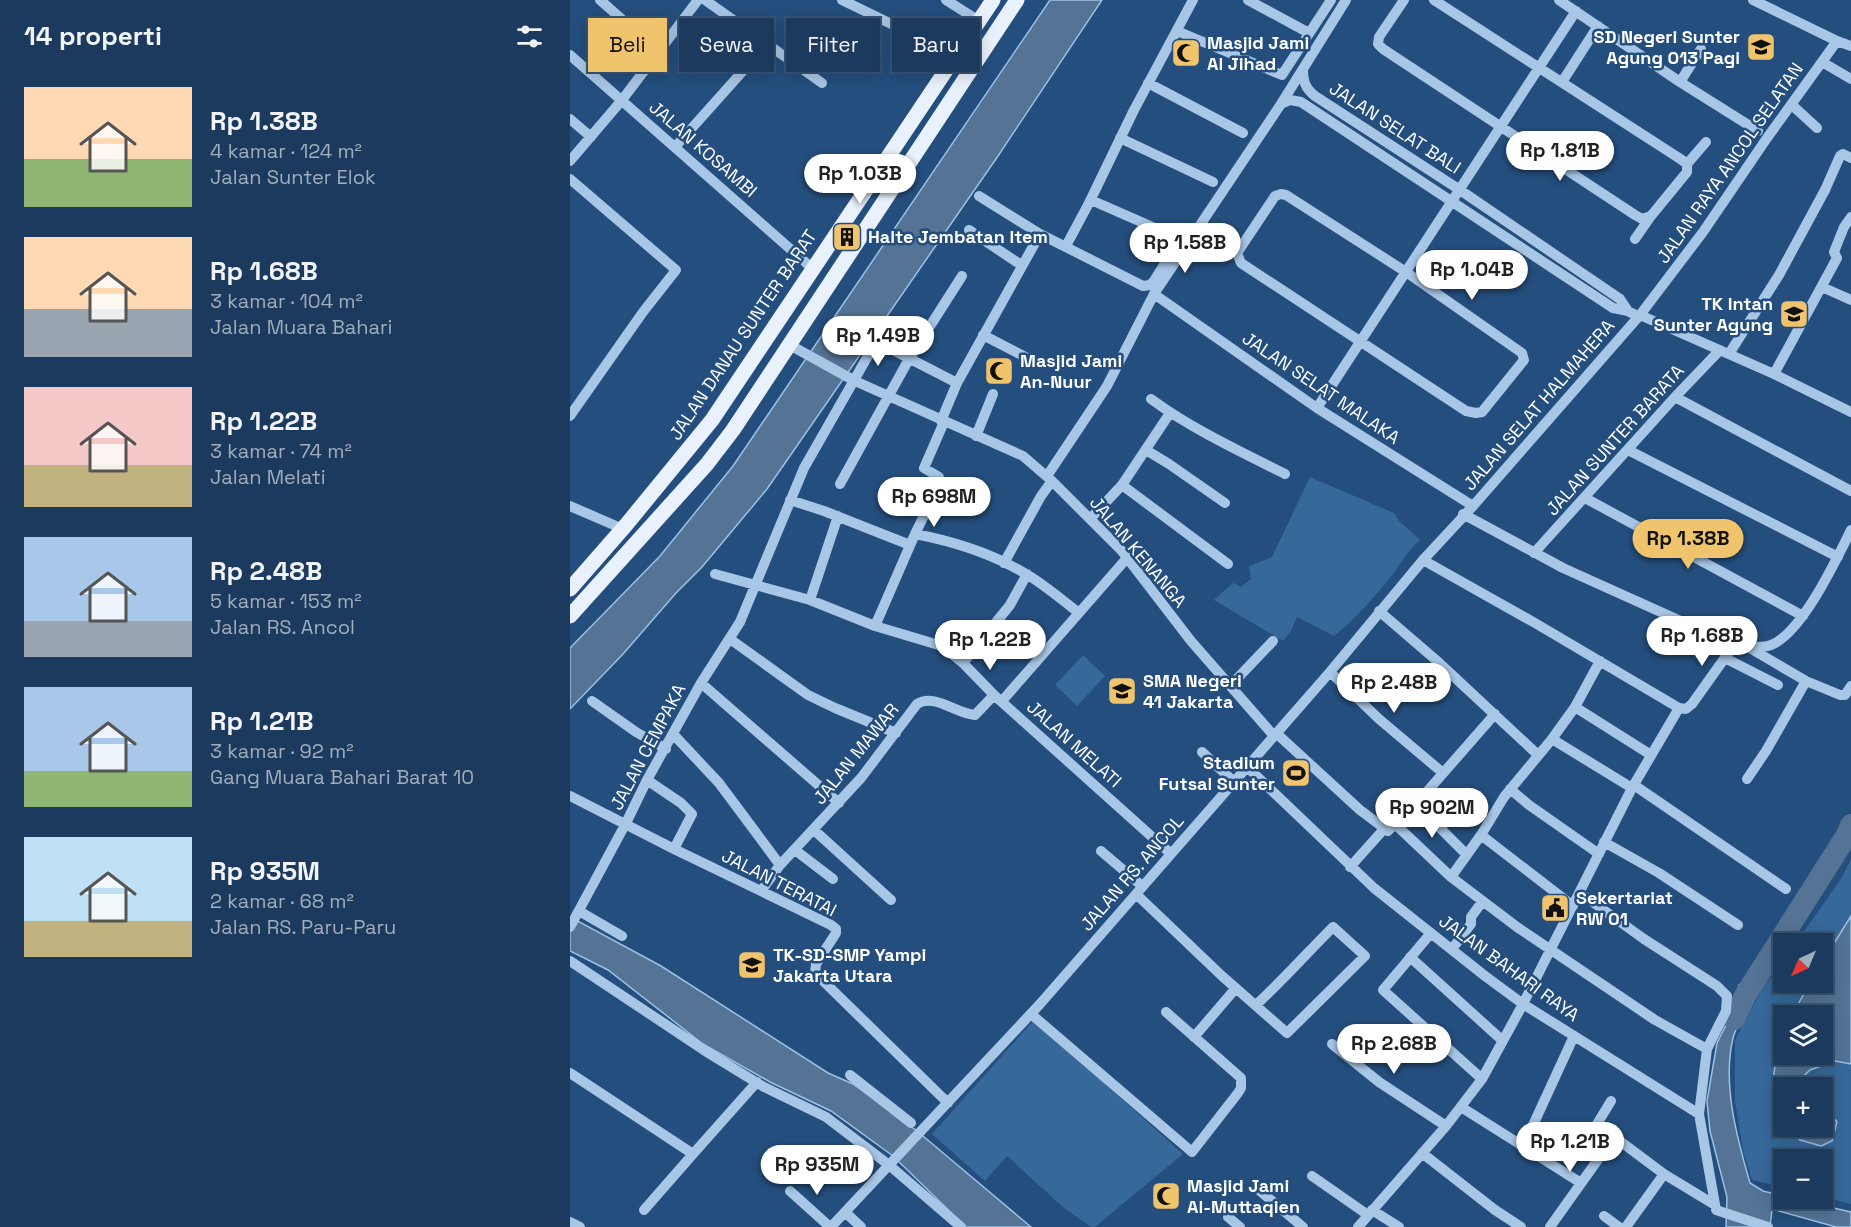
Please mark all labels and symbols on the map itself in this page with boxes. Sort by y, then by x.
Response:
place label: SD Negeri Sunter Agung 013 Pagi [1594,25,1740,69]
place label: Masjid Jami Al Jihad [1207,31,1309,75]
school or university icon: SD Negeri Sunter Agung 013 Pagi [1745,31,1777,63]
mosque icon: Masjid Jami Al Jihad [1170,37,1202,69]
street label: JALAN RAYA ANCOL SELATAN [1651,58,1808,268]
street label: JALAN SELAT BALI [1325,76,1465,179]
street label: JALAN KOSAMBI [645,95,762,202]
pin: Rp 1.81B [1498,131,1622,182]
pin: Rp 1.03B [798,154,922,205]
building icon: Halte Jembatan Item [831,221,863,253]
pin: Rp 1.58B [1123,223,1247,274]
street label: JALAN DANAU SUNTER BARAT [664,225,822,444]
place label: Halte Jembatan Item [868,225,1048,248]
pin: Rp 1.04B [1410,250,1534,301]
place label: TK Intan Sunter Agung [1654,292,1773,336]
school or university icon: TK Intan Sunter Agung [1778,298,1810,330]
street label: JALAN SELAT HALMAHERA [1458,314,1619,495]
pin: Rp 1.49B [816,316,940,367]
street label: JALAN SELAT MALAKA [1238,326,1405,449]
place label: Masjid Jami An-Nuur [1020,349,1122,393]
mosque icon: Masjid Jami An-Nuur [983,355,1015,387]
street label: JALAN SUNTER BARATA [1541,359,1689,520]
pin: Rp 698M [879,477,989,528]
street label: JALAN KENANGA [1085,491,1192,612]
pin: Rp 1.38B [1626,519,1750,570]
pin: Rp 1.68B [1640,616,1764,667]
pin: Rp 1.22B [928,620,1052,671]
pin: Rp 2.48B [1332,663,1456,714]
place label: SMA Negeri 41 Jakarta [1143,669,1242,713]
school or university icon: SMA Negeri 41 Jakarta [1106,675,1138,707]
street label: JALAN CEMPAKA [605,680,691,814]
street label: JALAN MELATI [1022,695,1127,792]
street label: JALAN MAWAR [808,698,903,809]
place label: Stadium Futsal Sunter [1159,751,1275,795]
sports icon: Stadium Futsal Sunter [1280,757,1312,789]
pin: Rp 902M [1377,788,1487,839]
street label: JALAN RS. ANCOL [1075,810,1189,936]
street label: JALAN TERATAI [718,844,840,921]
place label: Sekertariat RW 01 [1576,886,1673,930]
public building icon: Sekertariat RW 01 [1539,892,1571,924]
street label: JALAN BAHARI RAYA [1435,909,1584,1026]
north arrow [1773,933,1833,993]
place label: TK-SD-SMP Yampi Jakarta Utara [773,943,926,987]
school or university icon: TK-SD-SMP Yampi Jakarta Utara [736,949,768,981]
pin: Rp 2.68B [1332,1024,1456,1075]
pin: Rp 1.21B [1508,1122,1632,1173]
pin: Rp 935M [762,1145,872,1196]
place label: Masjid Jami Al-Muttaqien [1187,1174,1300,1218]
mosque icon: Masjid Jami Al-Muttaqien [1150,1180,1182,1212]

